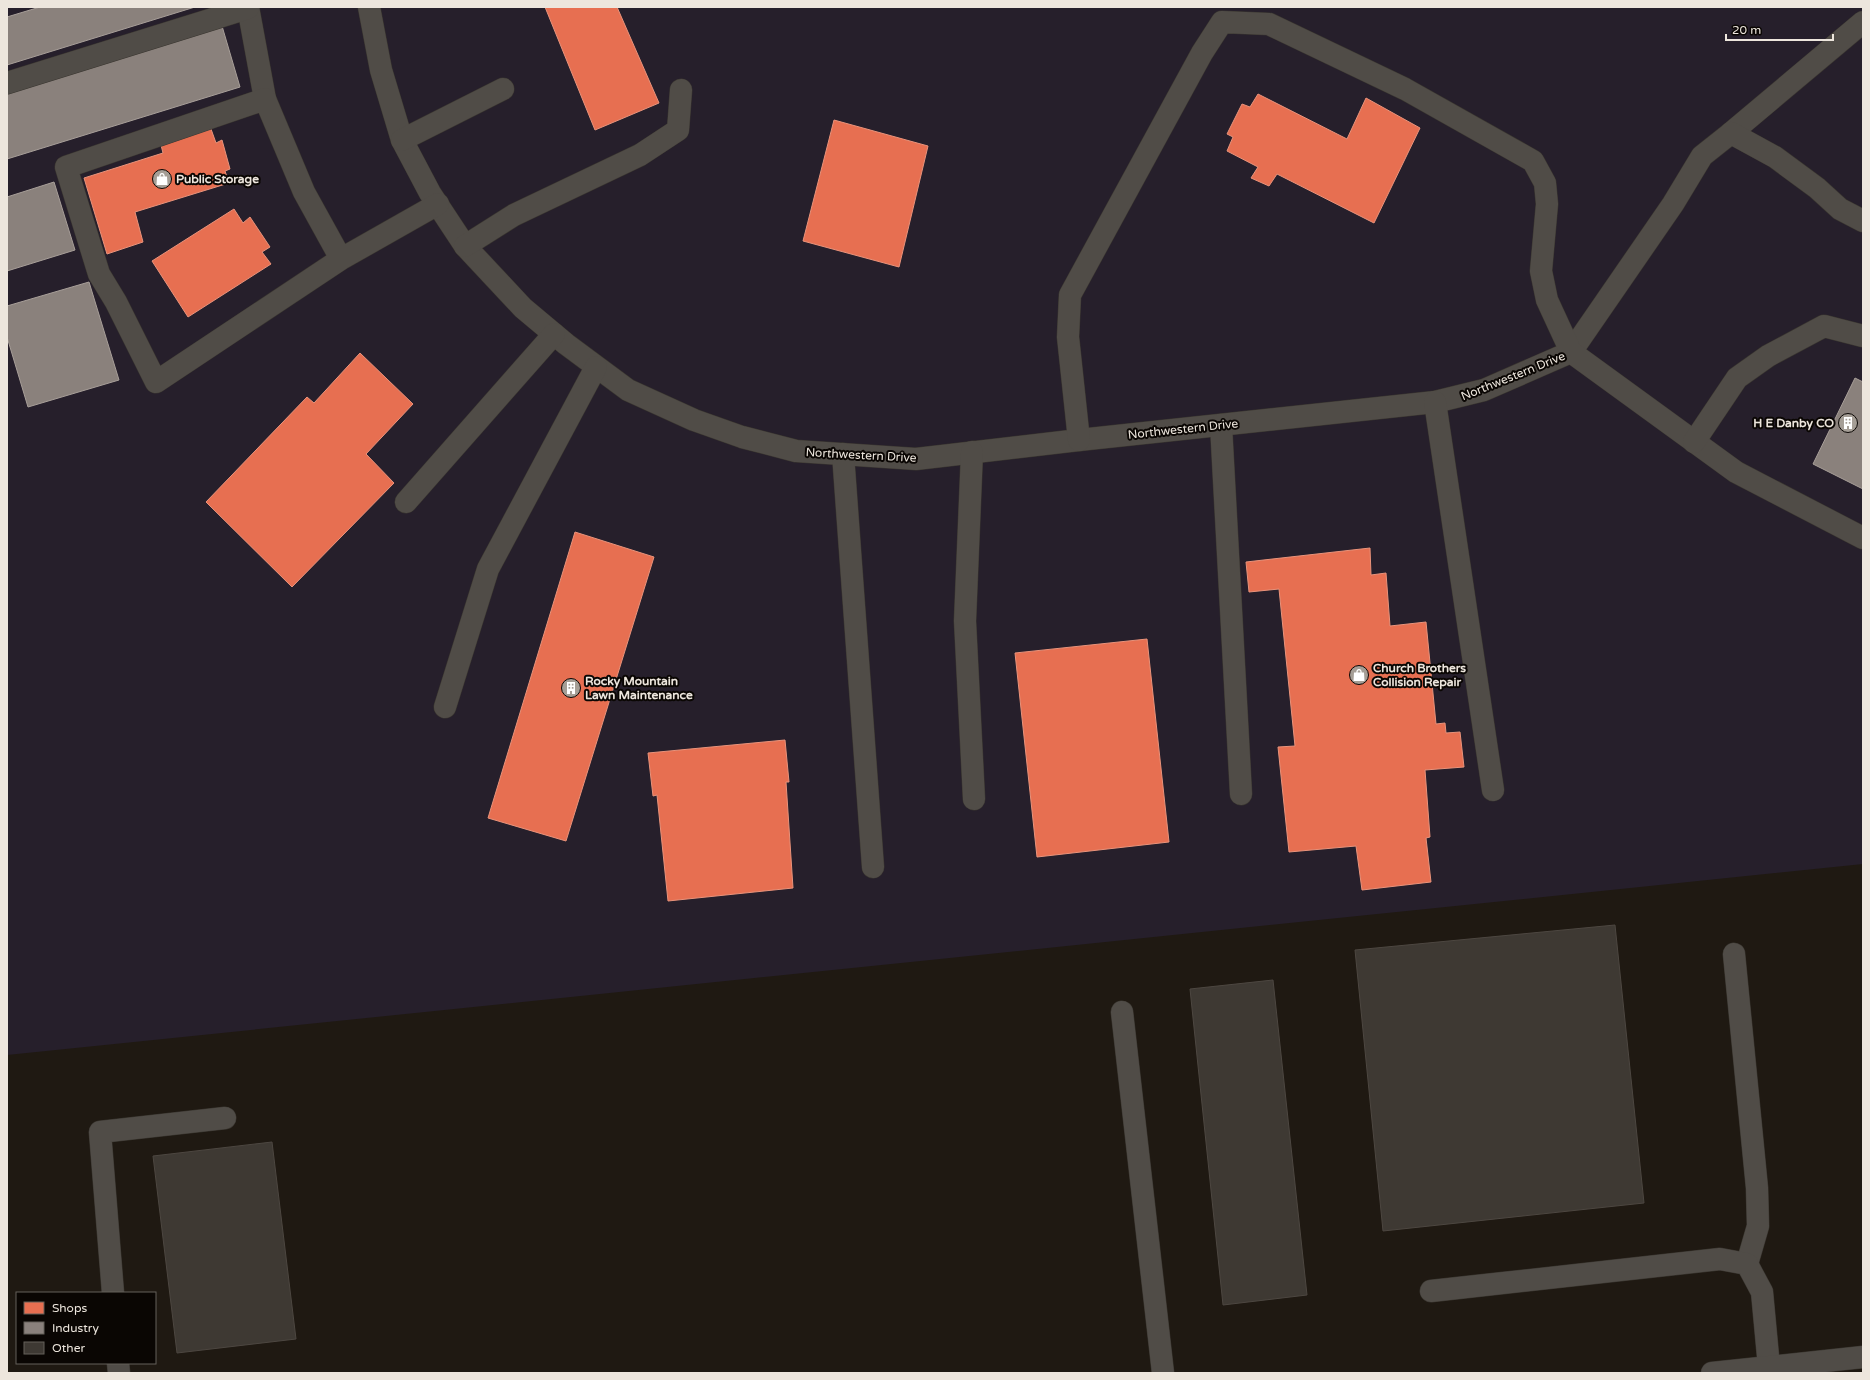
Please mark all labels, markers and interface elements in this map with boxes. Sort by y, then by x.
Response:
scale bar [1726,16,1833,42]
text: 20 m [1732,23,1761,37]
shop icon: Public Storage [151,168,173,190]
place label: Public Storage [176,172,259,187]
street label: Northwestern Drive [1459,349,1567,403]
building icon: H E Danby CO [1837,412,1859,434]
street label: Northwestern Drive [1127,416,1239,442]
place label: H E Danby CO [1753,416,1834,431]
street label: Northwestern Drive [805,445,917,465]
place label: Church Brothers Collision Repair [1373,661,1466,690]
shop icon: Church Brothers Collision Repair [1348,664,1370,686]
place label: Rocky Mountain Lawn Maintenance [585,674,693,702]
building icon: Rocky Mountain Lawn Maintenance [560,677,582,699]
legend [16,1292,156,1364]
text: Shops [52,1301,87,1315]
text: Industry [52,1321,99,1335]
text: Other [52,1341,85,1355]

